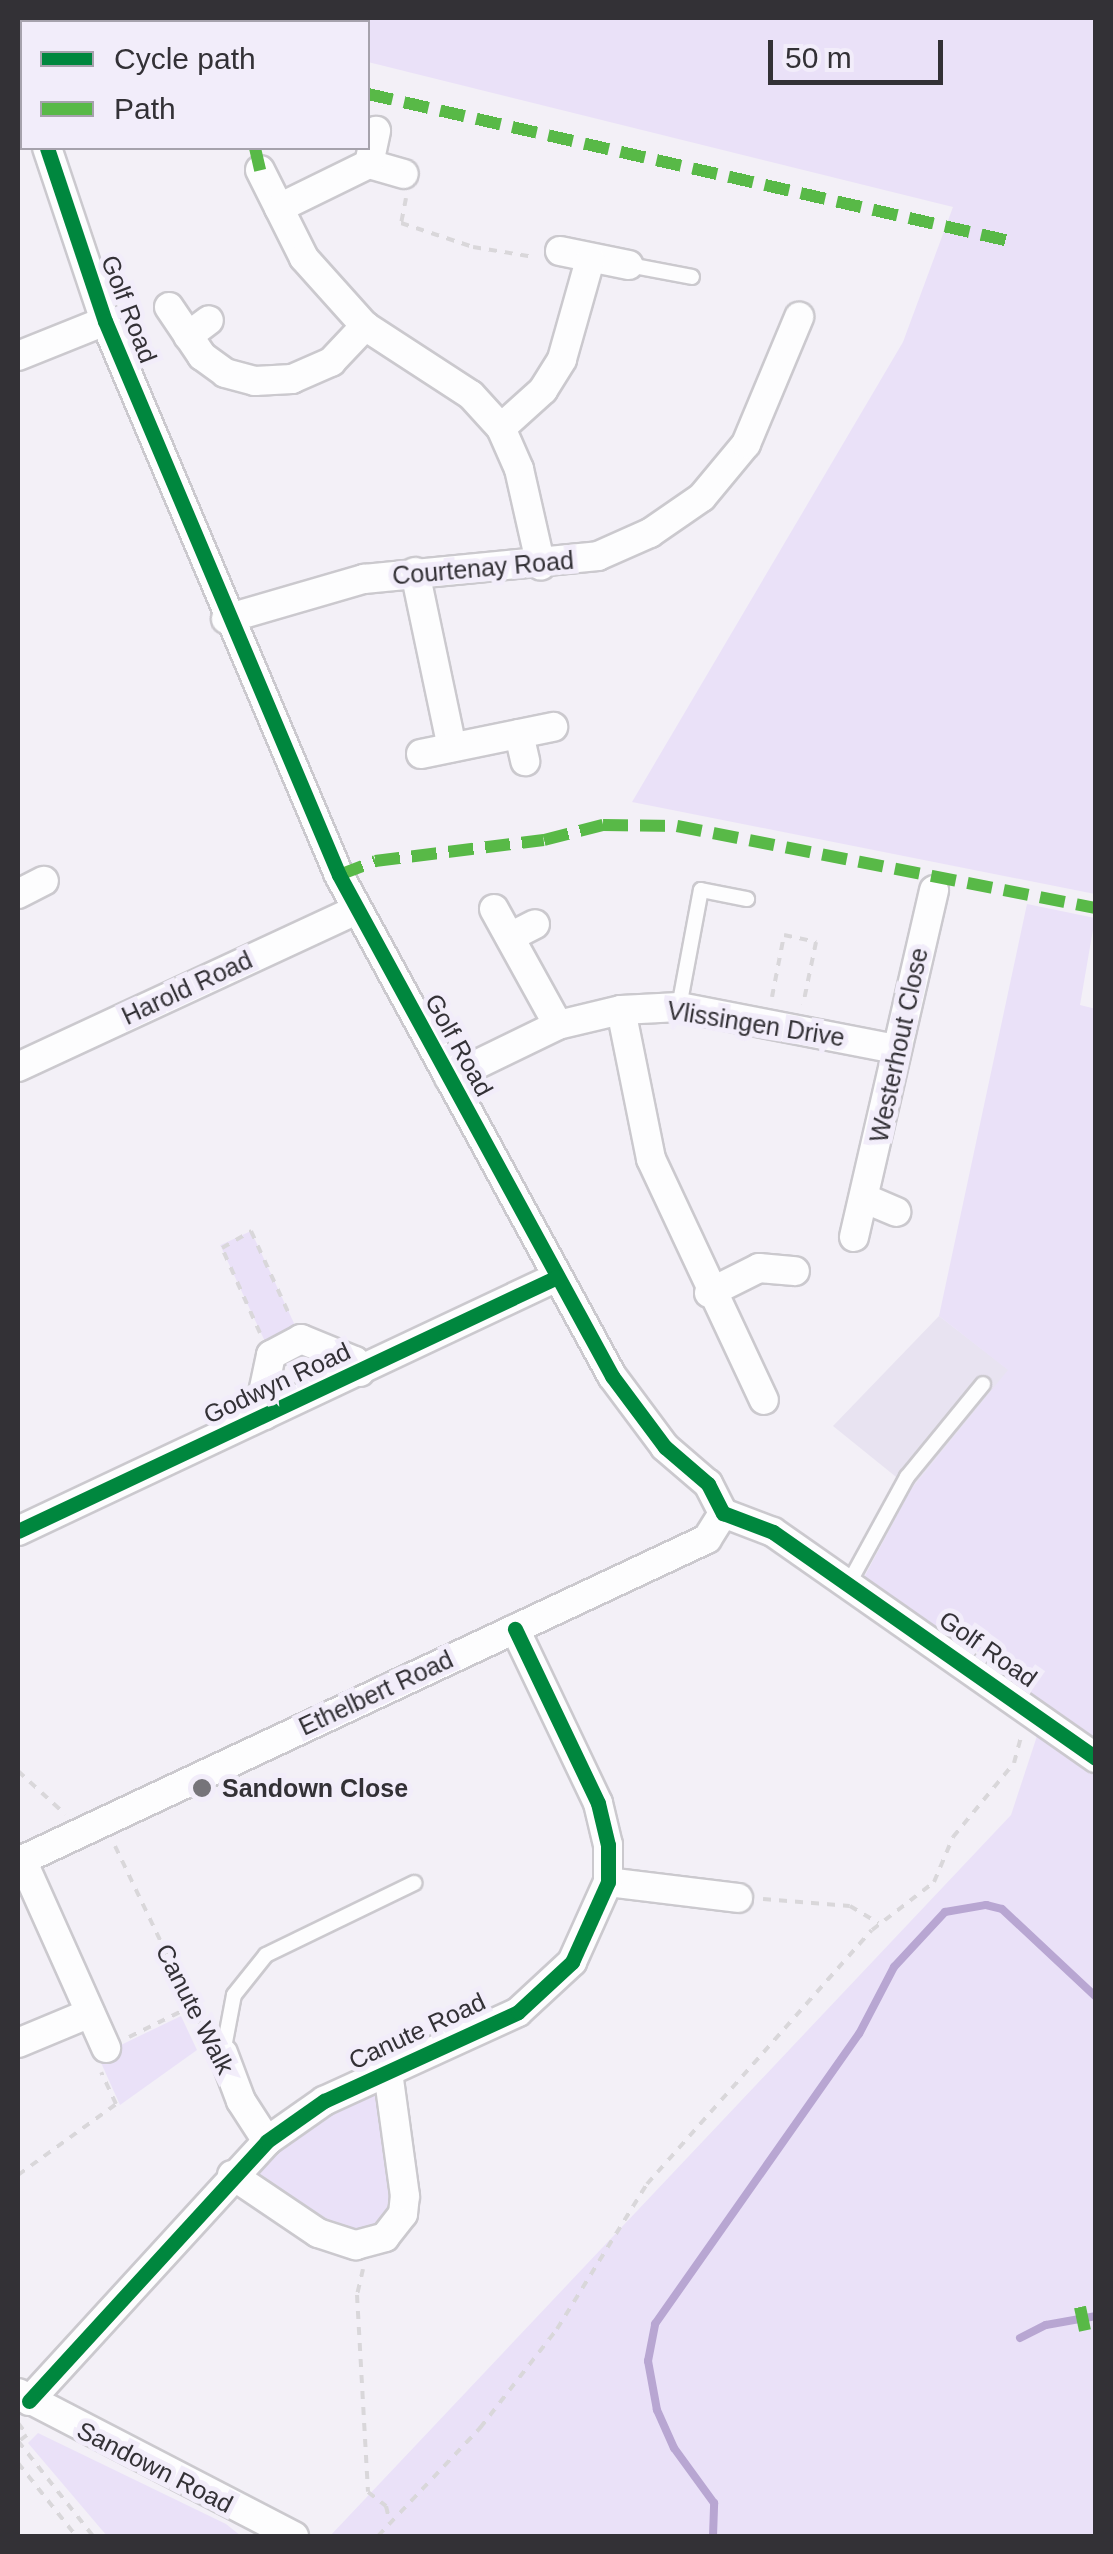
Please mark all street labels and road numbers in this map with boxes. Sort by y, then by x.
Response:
street label: Golf Road [95,251,163,367]
street label: Courtenay Road [391,545,575,591]
street label: Harold Road [117,945,257,1031]
street label: Westerhout Close [864,945,934,1145]
street label: Golf Road [419,989,499,1101]
street label: Vlissingen Drive [665,995,847,1053]
street label: Godwyn Road [199,1336,355,1430]
street label: Golf Road [933,1604,1043,1694]
street label: Ethelbert Road [294,1644,458,1742]
street label: Canute Walk [149,1939,241,2079]
street label: Canute Road [344,1986,490,2076]
street label: Sandown Road [72,2415,238,2519]

